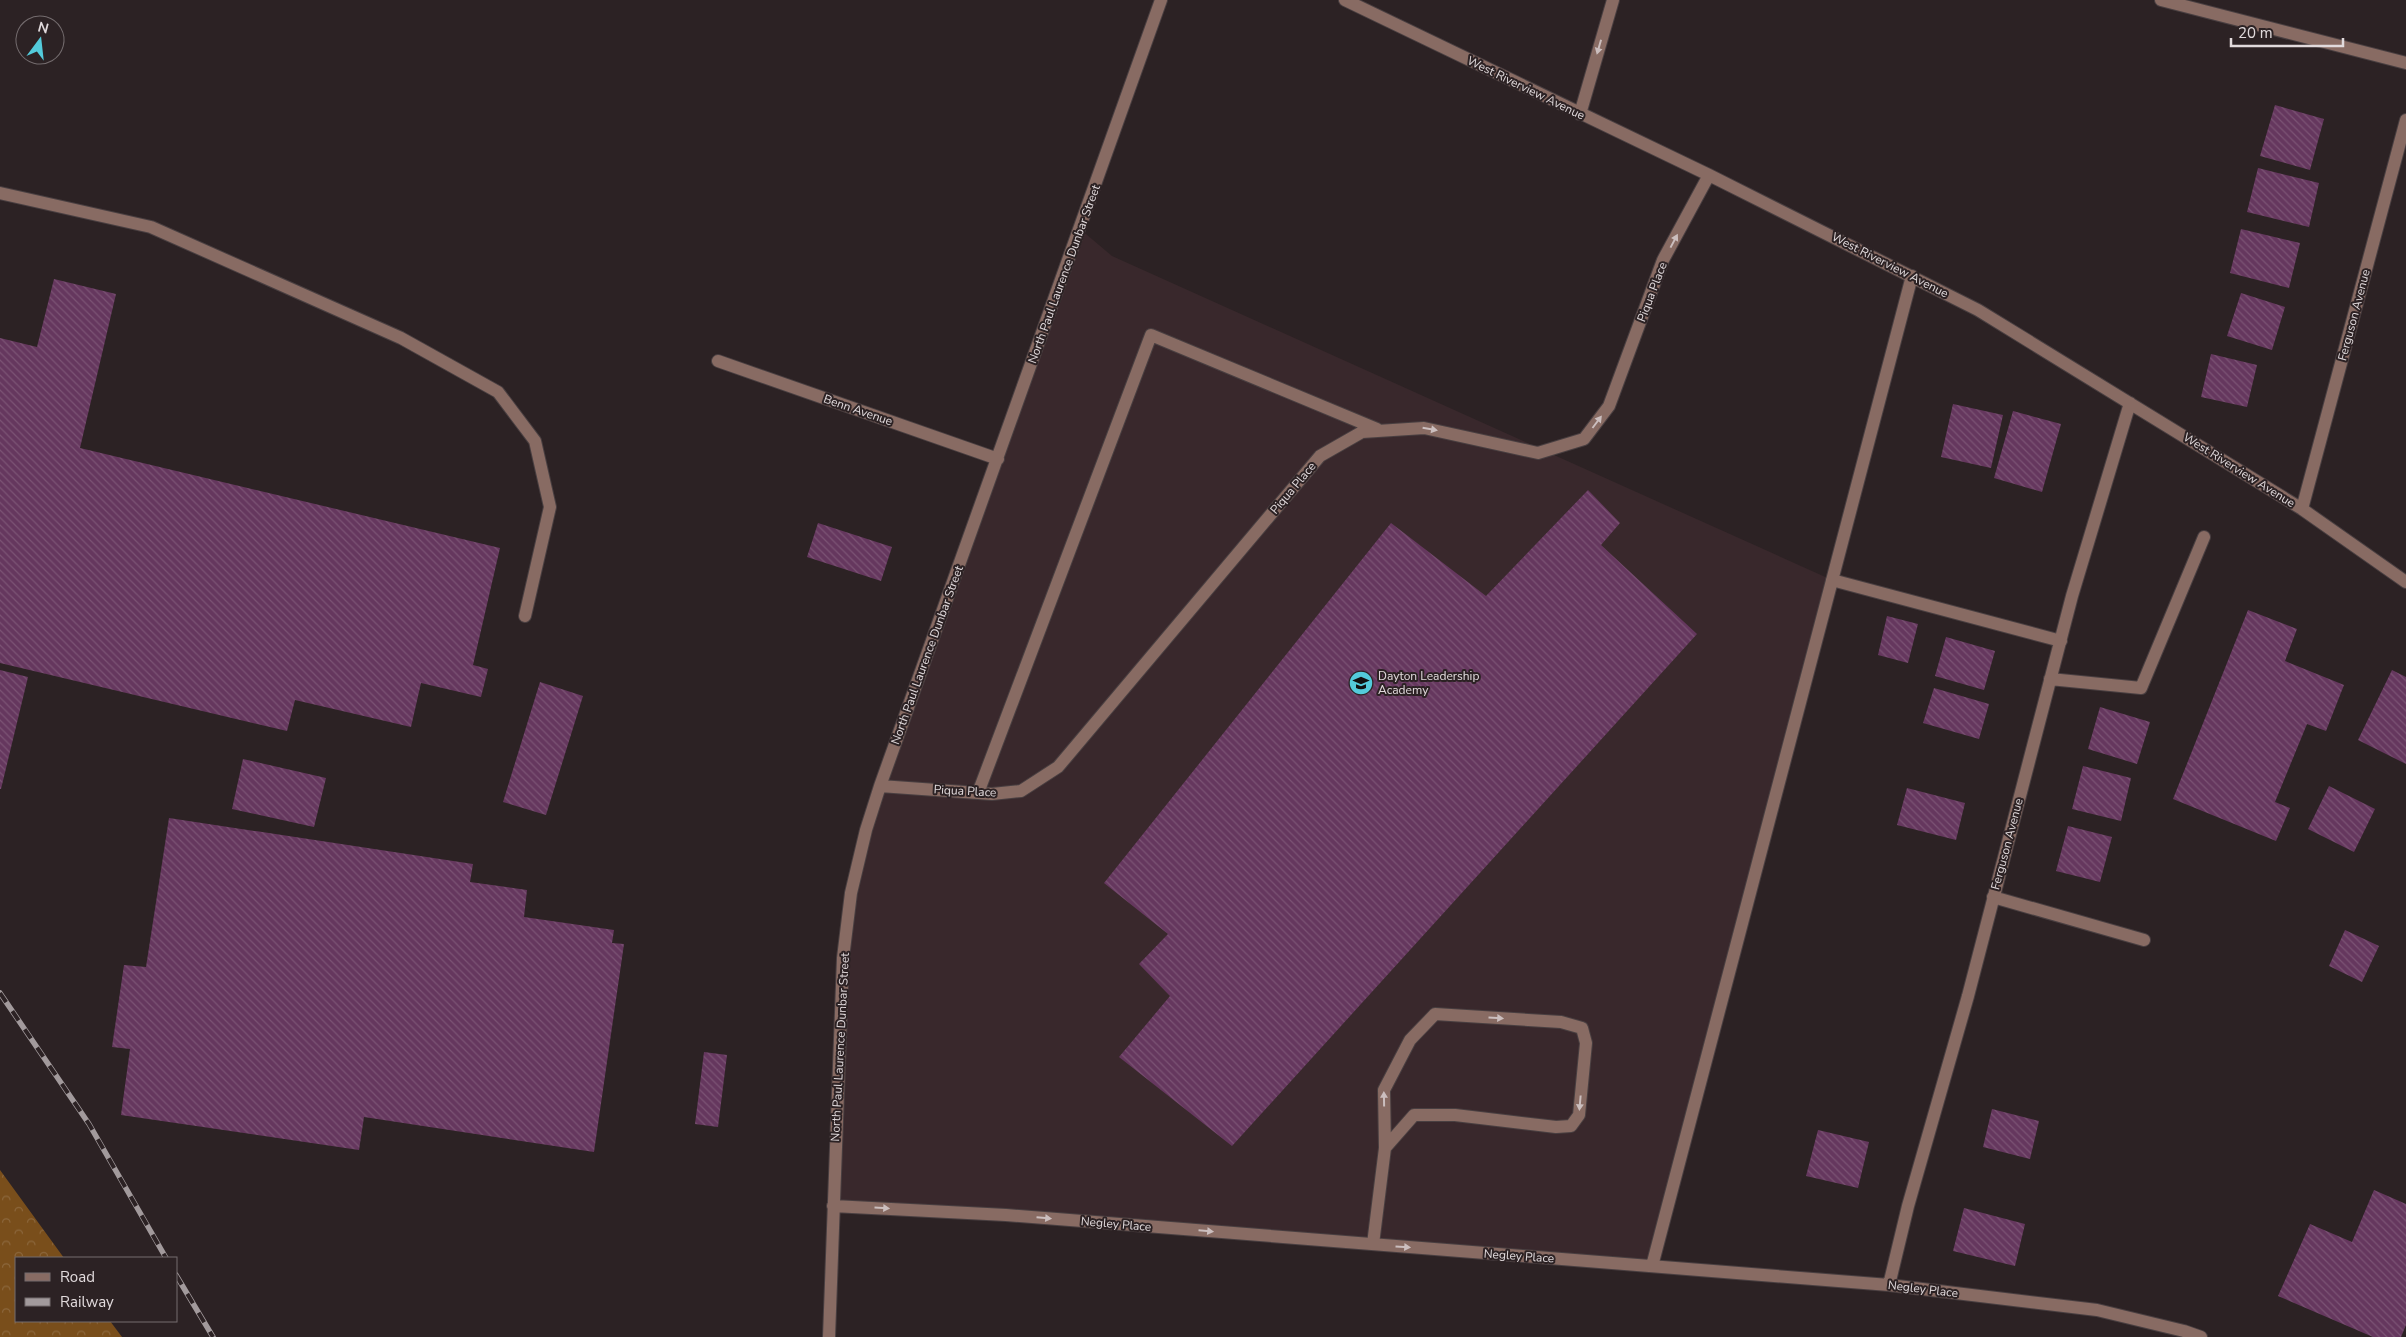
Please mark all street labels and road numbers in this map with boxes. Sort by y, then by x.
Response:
street label: West Riverview Avenue [1464,53,1588,123]
street label: North Paul Laurence Dunbar Street [1024,182,1104,366]
street label: West Riverview Avenue [1829,229,1951,301]
street label: Piqua Place [1633,260,1671,324]
street label: Ferguson Avenue [2334,268,2374,362]
street label: Benn Avenue [821,391,895,429]
street label: West Riverview Avenue [2180,429,2298,511]
street label: Piqua Place [1267,459,1319,517]
street label: North Paul Laurence Dunbar Street [887,563,967,747]
street label: Piqua Place [933,781,997,801]
street label: Ferguson Avenue [1987,797,2027,891]
street label: North Paul Laurence Dunbar Street [827,951,853,1142]
street label: Negley Place [1080,1213,1152,1235]
street label: Negley Place [1483,1246,1555,1266]
street label: Negley Place [1887,1277,1959,1301]

